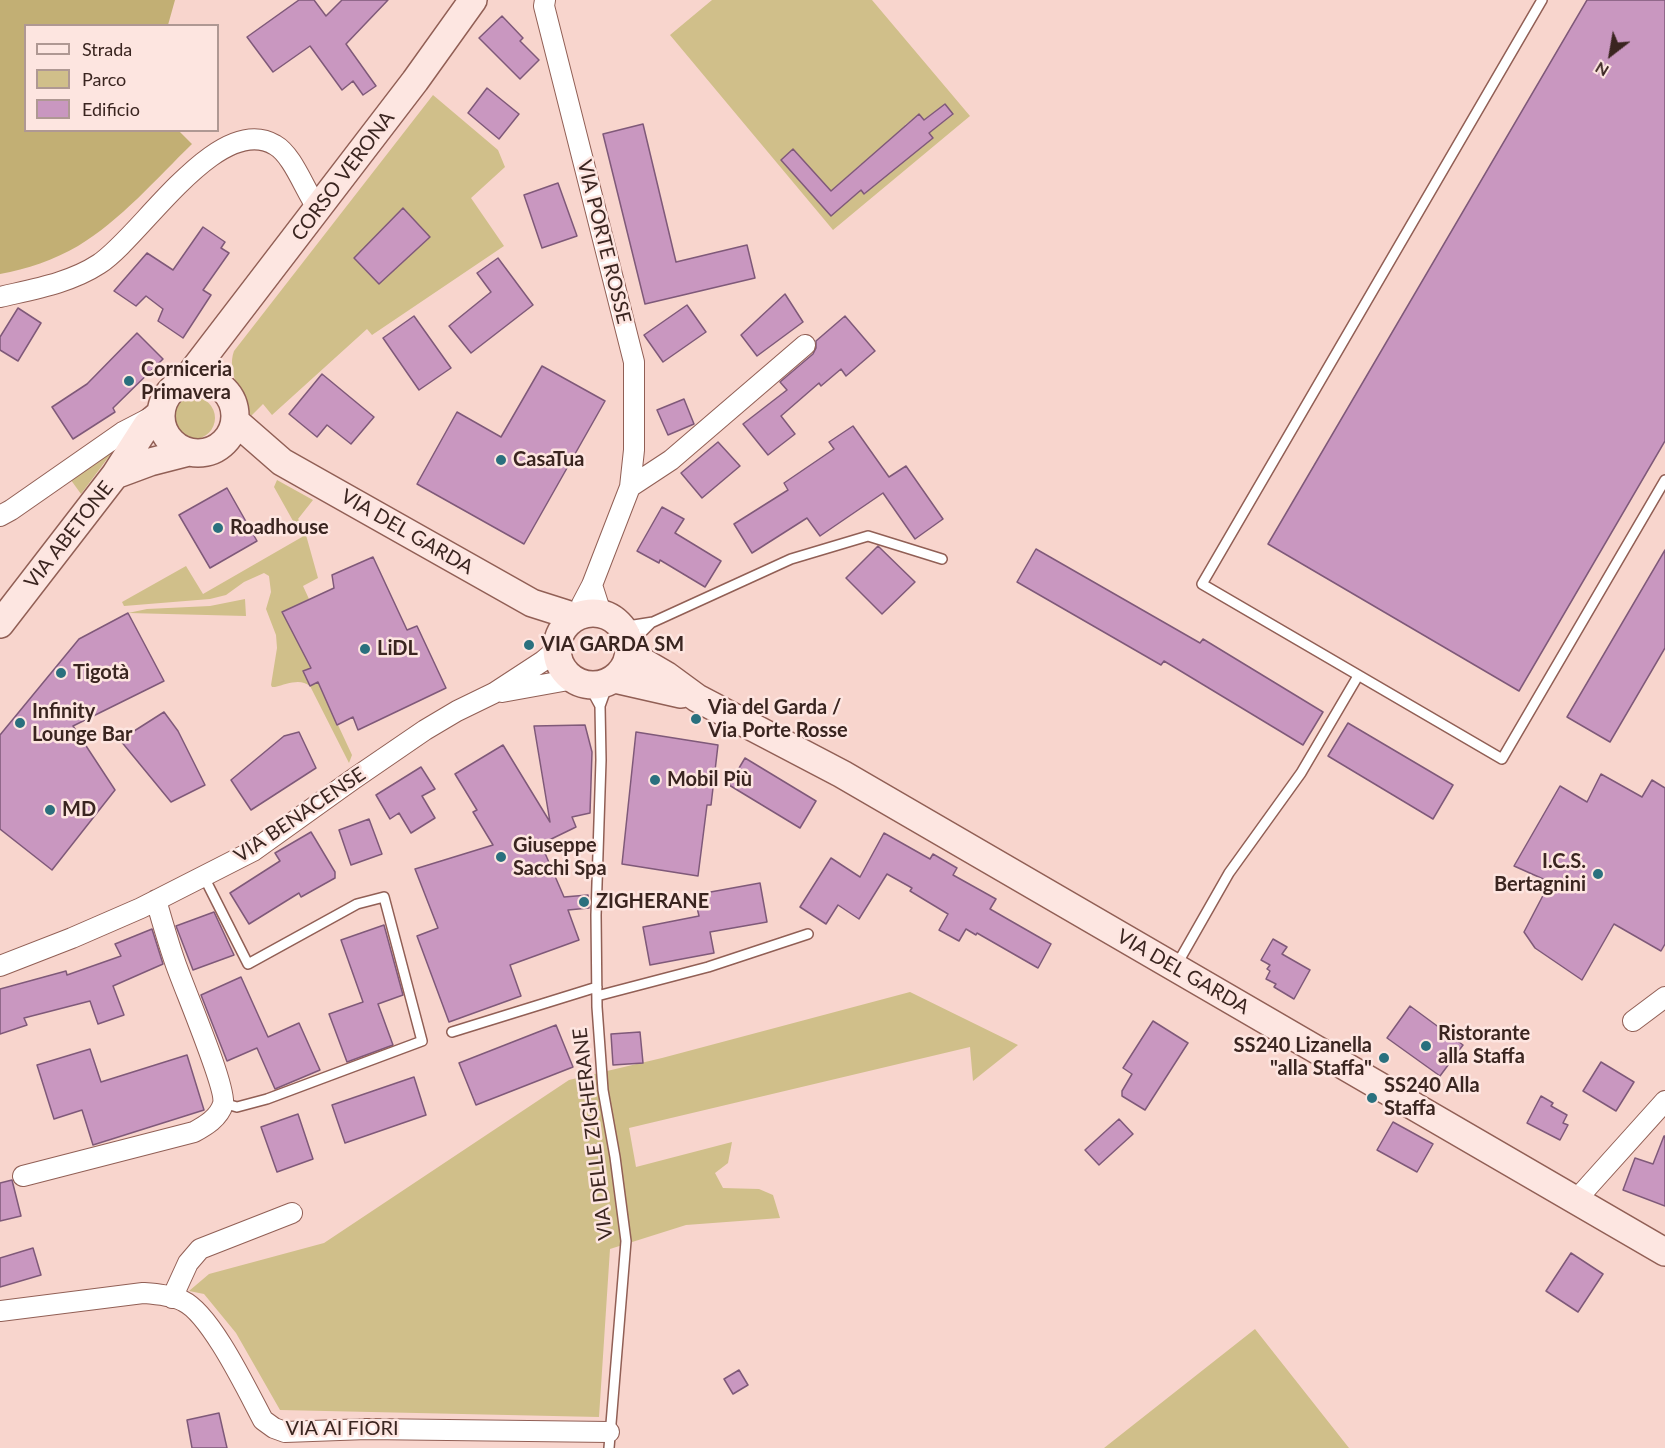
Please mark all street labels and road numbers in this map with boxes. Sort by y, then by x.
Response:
street label: CORSO VERONA [287,107,399,245]
street label: VIA PORTE ROSSE [572,158,636,326]
street label: VIA ABETONE [20,476,118,594]
street label: VIA DEL GARDA [337,484,477,580]
street label: VIA BENACENSE [230,762,370,868]
street label: VIA DEL GARDA [1113,924,1253,1020]
street label: VIA DELLE ZIGHERANE [568,1026,618,1242]
street label: VIA AI FIORI [285,1417,399,1441]

